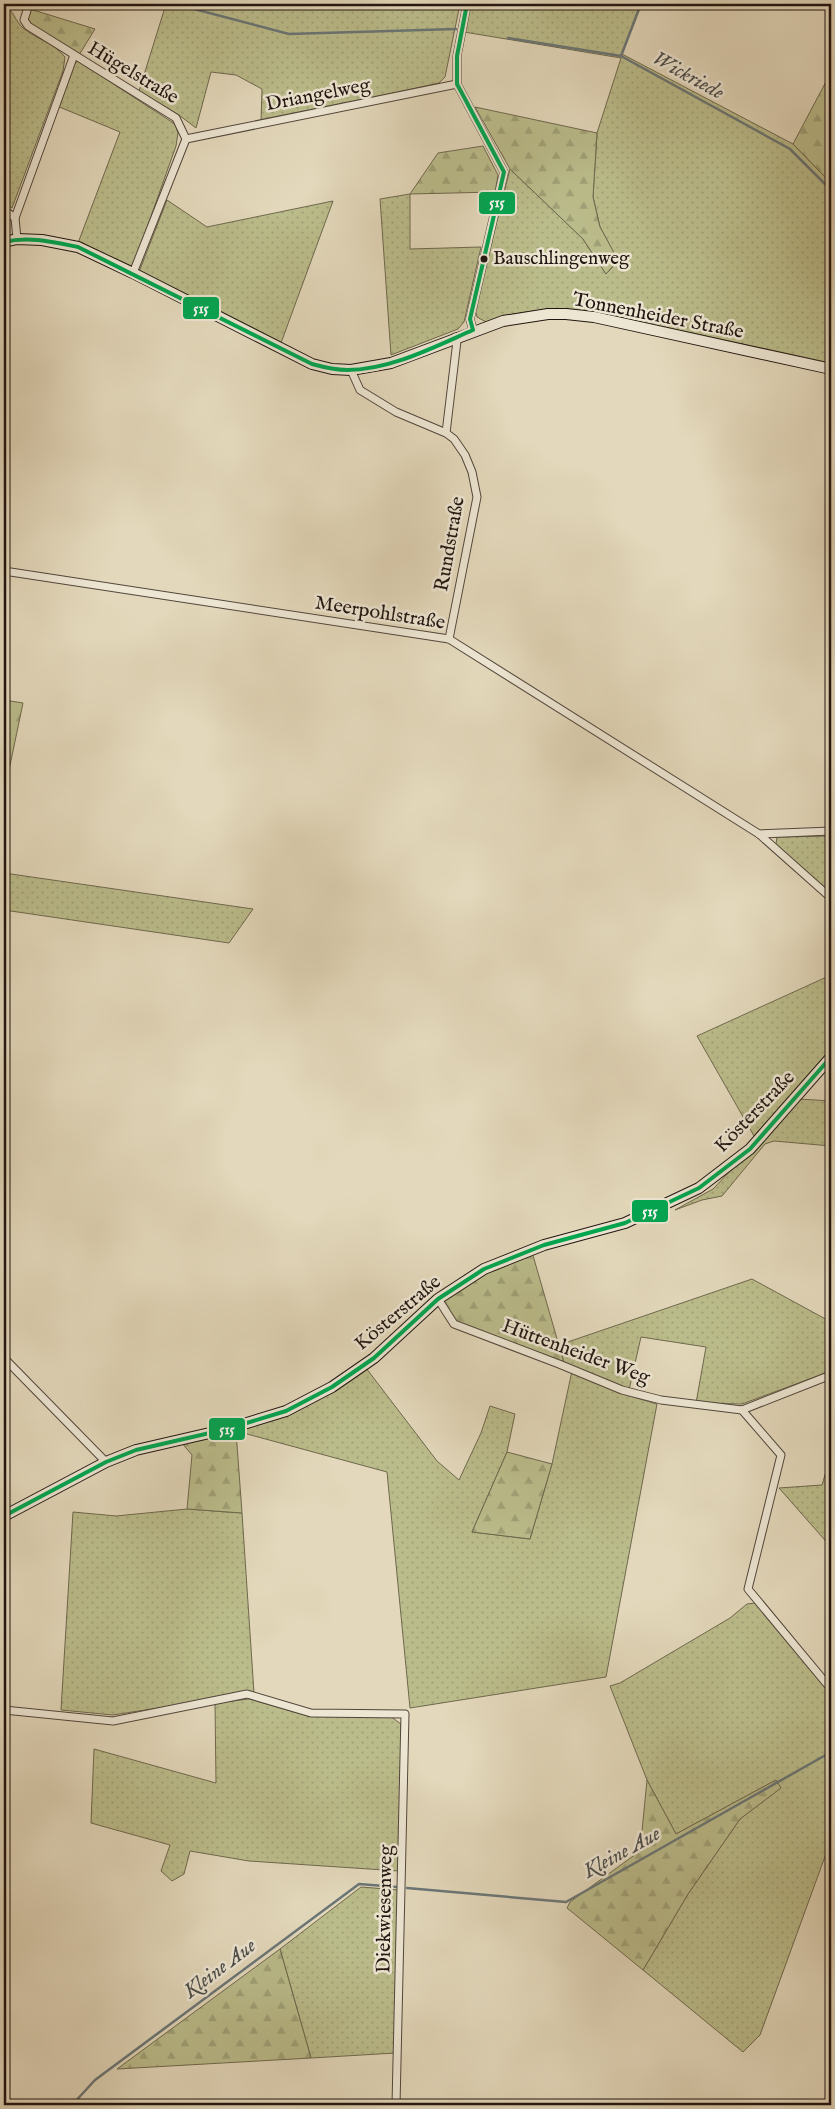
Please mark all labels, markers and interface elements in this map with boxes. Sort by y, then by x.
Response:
street label: Hügelstraße [83,36,183,110]
water label: Wickriede [647,45,729,107]
street label: Driangelweg [263,72,374,117]
line badge: 515 [478,191,516,215]
text: 515 [489,194,505,212]
place label: Bauschlingenweg [493,247,630,271]
marker: Bauschlingenweg [479,254,489,264]
street label: Tonnenheider Straße [570,287,746,345]
line badge: 515 [182,296,220,320]
text: 515 [193,300,209,318]
street label: Rundstraße [429,494,471,594]
street label: Meerpohlstraße [313,590,447,636]
street label: Kösterstraße [710,1066,800,1158]
line badge: 515 [631,1199,669,1223]
text: 515 [642,1203,658,1221]
street label: Kösterstraße [350,1270,446,1356]
street label: Hüttenheider Weg [499,1314,654,1391]
line badge: 515 [208,1417,246,1441]
text: 515 [219,1421,235,1439]
water label: Kleine Aue [578,1821,665,1886]
street label: Diekwiesenweg [371,1843,399,1973]
water label: Kleine Aue [177,1933,262,2006]

